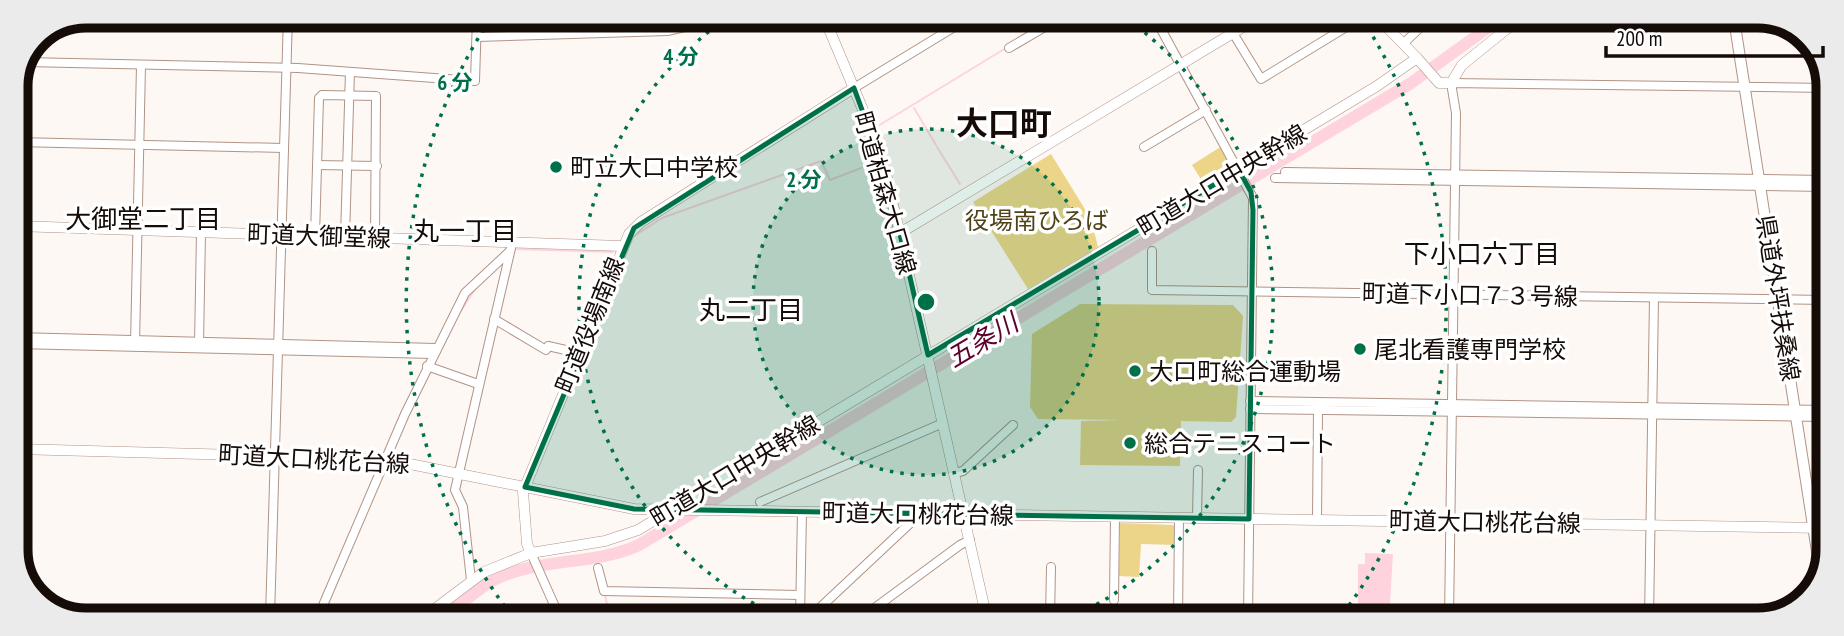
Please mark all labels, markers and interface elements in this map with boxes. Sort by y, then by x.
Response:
scale bar [1606,14,1823,58]
text: 200 m [1616,25,1662,52]
text: 4 分 [663,43,699,70]
text: 6 分 [437,69,473,96]
district label: 大口町 [956,102,1052,144]
street label: 町道柏森大口線 [847,108,923,278]
street label: 町道大口中央幹線 [1132,117,1312,243]
place label: 町立大口中学校 [570,152,738,183]
marker: 町立大口中学校 [548,159,564,175]
text: 2 分 [786,166,822,193]
district label: 大御堂二丁目 [65,202,221,235]
park label: 役場南ひろば [965,205,1109,236]
street label: 県道外坪扶桑線 [1750,213,1806,383]
district label: 丸一丁目 [413,214,517,247]
street label: 町道大御堂線 [247,218,391,254]
district label: 下小口六丁目 [1404,237,1560,270]
street label: 町道役場南線 [549,252,631,398]
street label: 町道下小口７３号線 [1362,278,1578,312]
centre of rings [914,290,938,314]
district label: 丸二丁目 [699,293,803,326]
water label: 五条川 [940,304,1026,374]
place label: 尾北看護専門学校 [1374,334,1566,365]
marker: 尾北看護専門学校 [1352,341,1368,357]
place label: 大口町総合運動場 [1149,356,1341,387]
marker: 大口町総合運動場 [1127,363,1143,379]
street label: 町道大口中央幹線 [645,408,825,534]
place label: 総合テニスコート [1144,428,1336,459]
marker: 総合テニスコート [1122,435,1138,451]
street label: 町道大口桃花台線 [217,438,411,480]
street label: 町道大口桃花台線 [822,497,1014,531]
street label: 町道大口桃花台線 [1389,505,1581,539]

